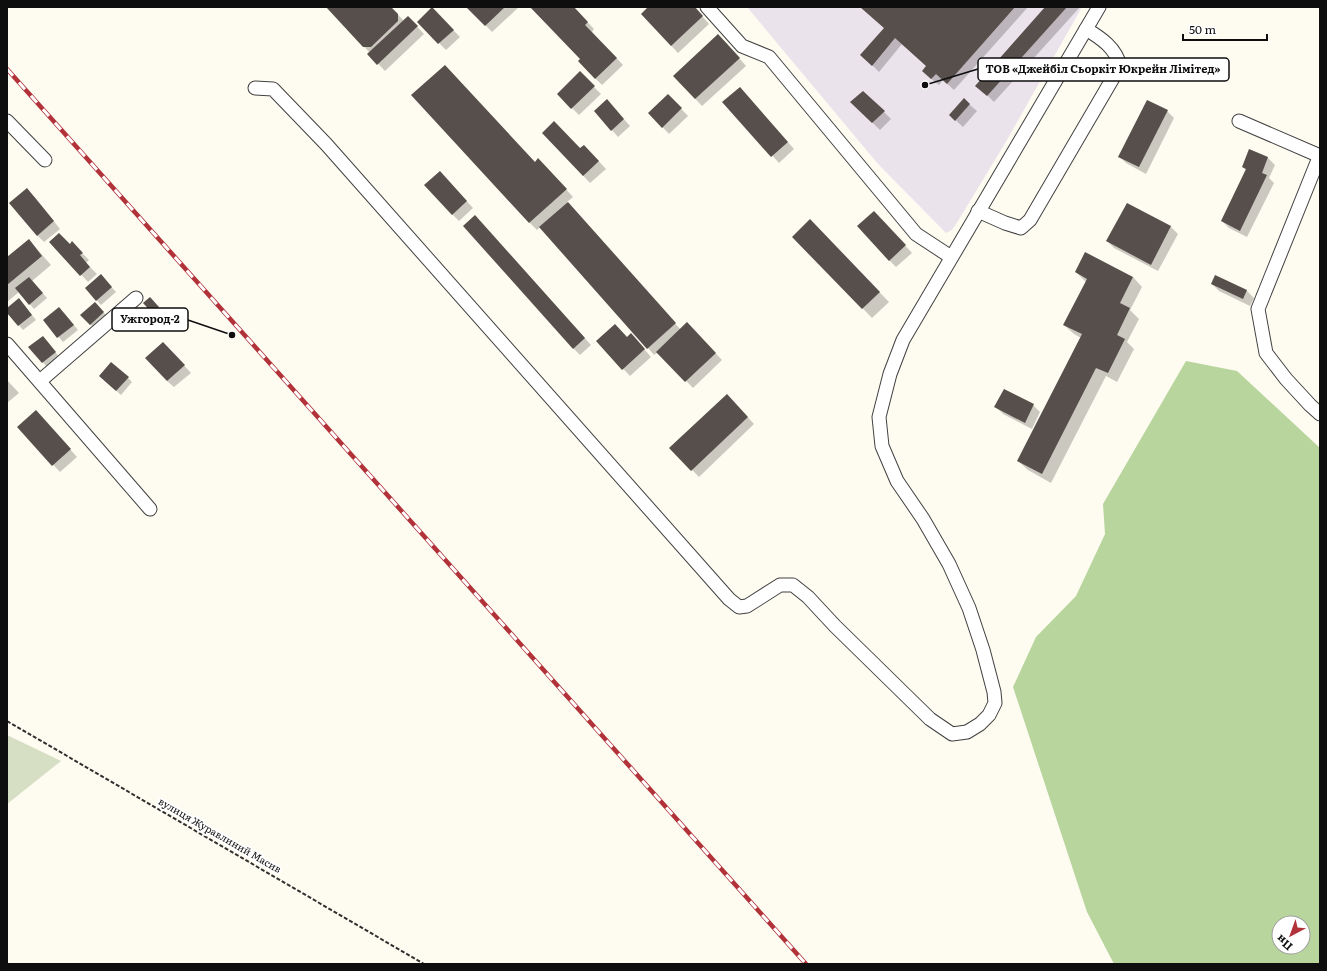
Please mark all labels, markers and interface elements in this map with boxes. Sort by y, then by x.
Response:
scale bar [1183,16,1267,42]
text: 50 m [1189,20,1216,38]
callout: ТОВ «Джейбіл Сьоркіт Юкрейн Лімітед» [978,58,1229,81]
text: ТОВ «Джейбіл Сьоркіт Юкрейн Лімітед» [986,60,1220,76]
callout: Ужгород-2 [112,308,188,331]
text: Ужгород-2 [120,310,180,326]
street label: вулиця Журавлиний Масив [156,793,285,876]
north arrow [1271,915,1311,955]
text: Пн [1272,932,1295,955]

